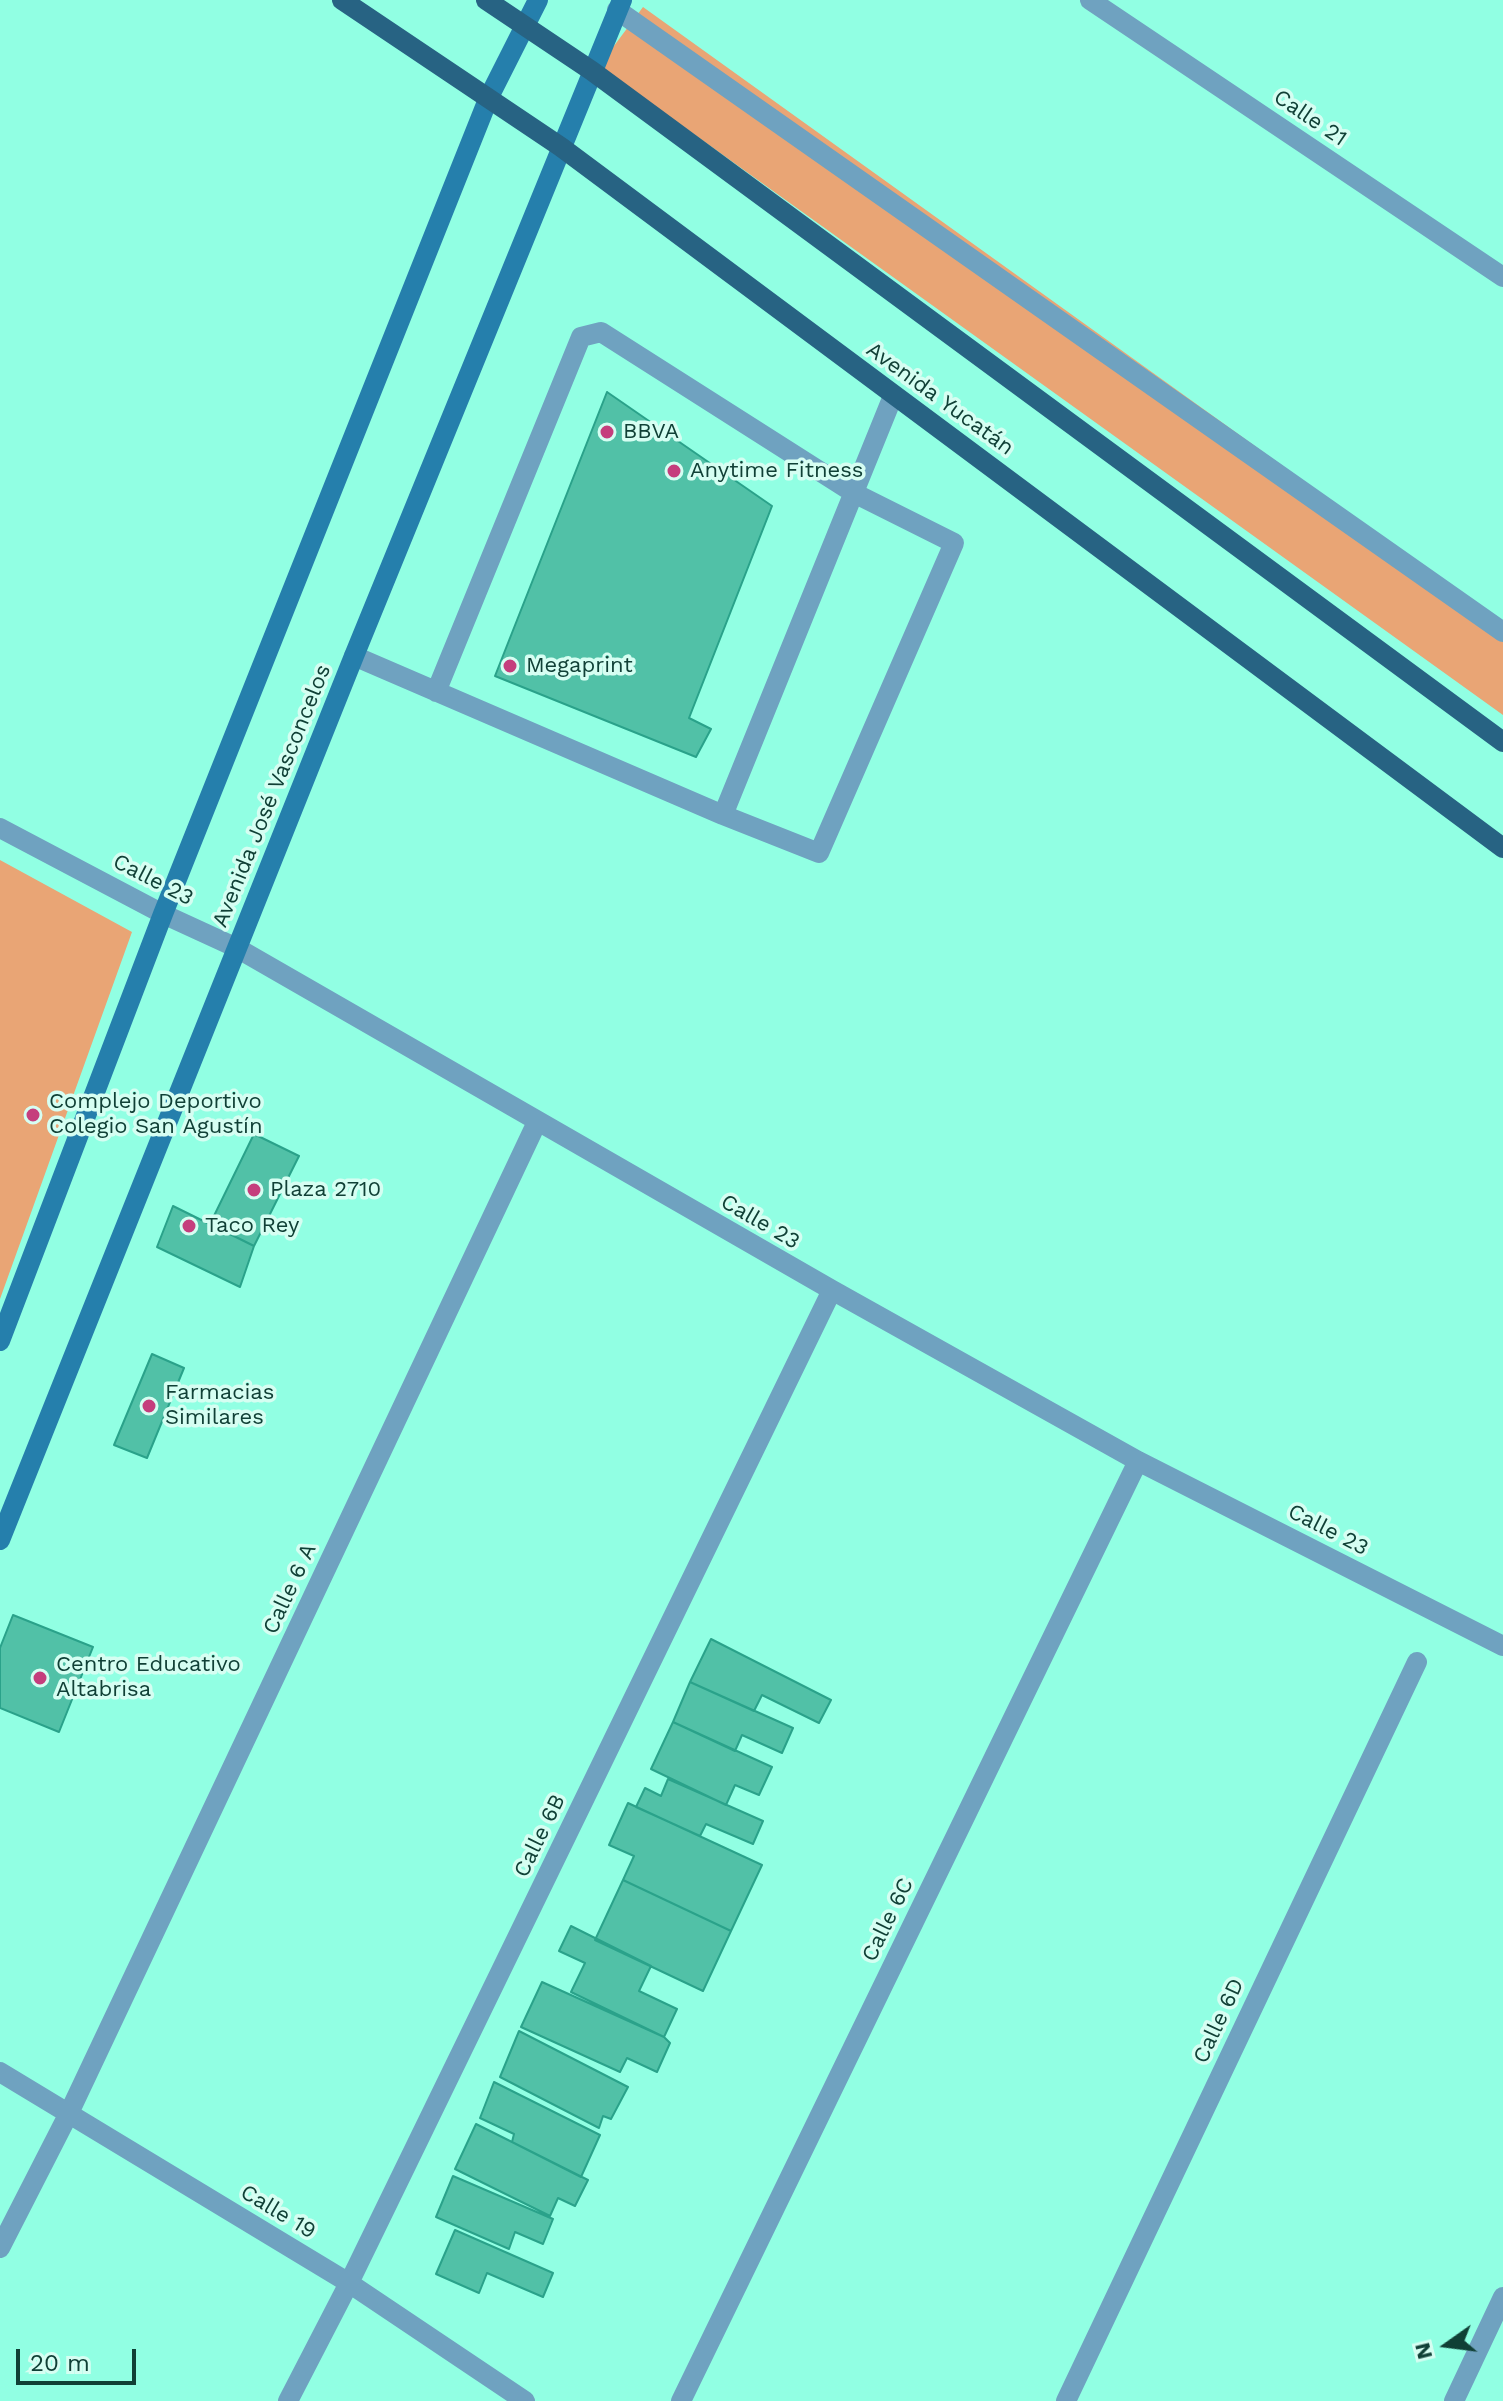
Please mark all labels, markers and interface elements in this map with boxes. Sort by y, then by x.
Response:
street label: Calle 21 [1268,84,1352,152]
street label: Avenida Yucatán [861,337,1019,461]
place label: BBVA [623,419,679,445]
marker: BBVA [598,423,616,441]
place label: Anytime Fitness [690,458,863,484]
marker: Anytime Fitness [665,462,683,480]
place label: Megaprint [526,653,633,679]
marker: Megaprint [501,657,519,675]
street label: Avenida José Vasconcelos [207,661,337,931]
street label: Calle 23 [108,849,198,911]
place label: Complejo Deportivo Colegio San Agustín [49,1089,263,1140]
marker: Complejo Deportivo Colegio San Agustín [24,1106,42,1124]
place label: Plaza 2710 [270,1177,381,1203]
marker: Plaza 2710 [245,1181,263,1199]
street label: Calle 23 [716,1189,804,1255]
place label: Taco Rey [205,1213,299,1239]
marker: Taco Rey [180,1217,198,1235]
place label: Farmacias Similares [165,1380,274,1432]
marker: Farmacias Similares [140,1397,158,1415]
street label: Calle 23 [1283,1499,1373,1561]
street label: Calle 6 A [258,1540,322,1638]
place label: Centro Educativo Altabrisa [56,1652,241,1704]
marker: Centro Educativo Altabrisa [31,1669,49,1687]
street label: Calle 6B [509,1790,571,1882]
street label: Calle 6C [856,1874,920,1966]
street label: Calle 6D [1188,1974,1250,2068]
street label: Calle 19 [235,2179,321,2245]
north arrow [1407,2305,1487,2385]
scale bar [20,2333,140,2383]
text: N [1409,2340,1437,2362]
text: 20 m [30,2349,90,2377]

